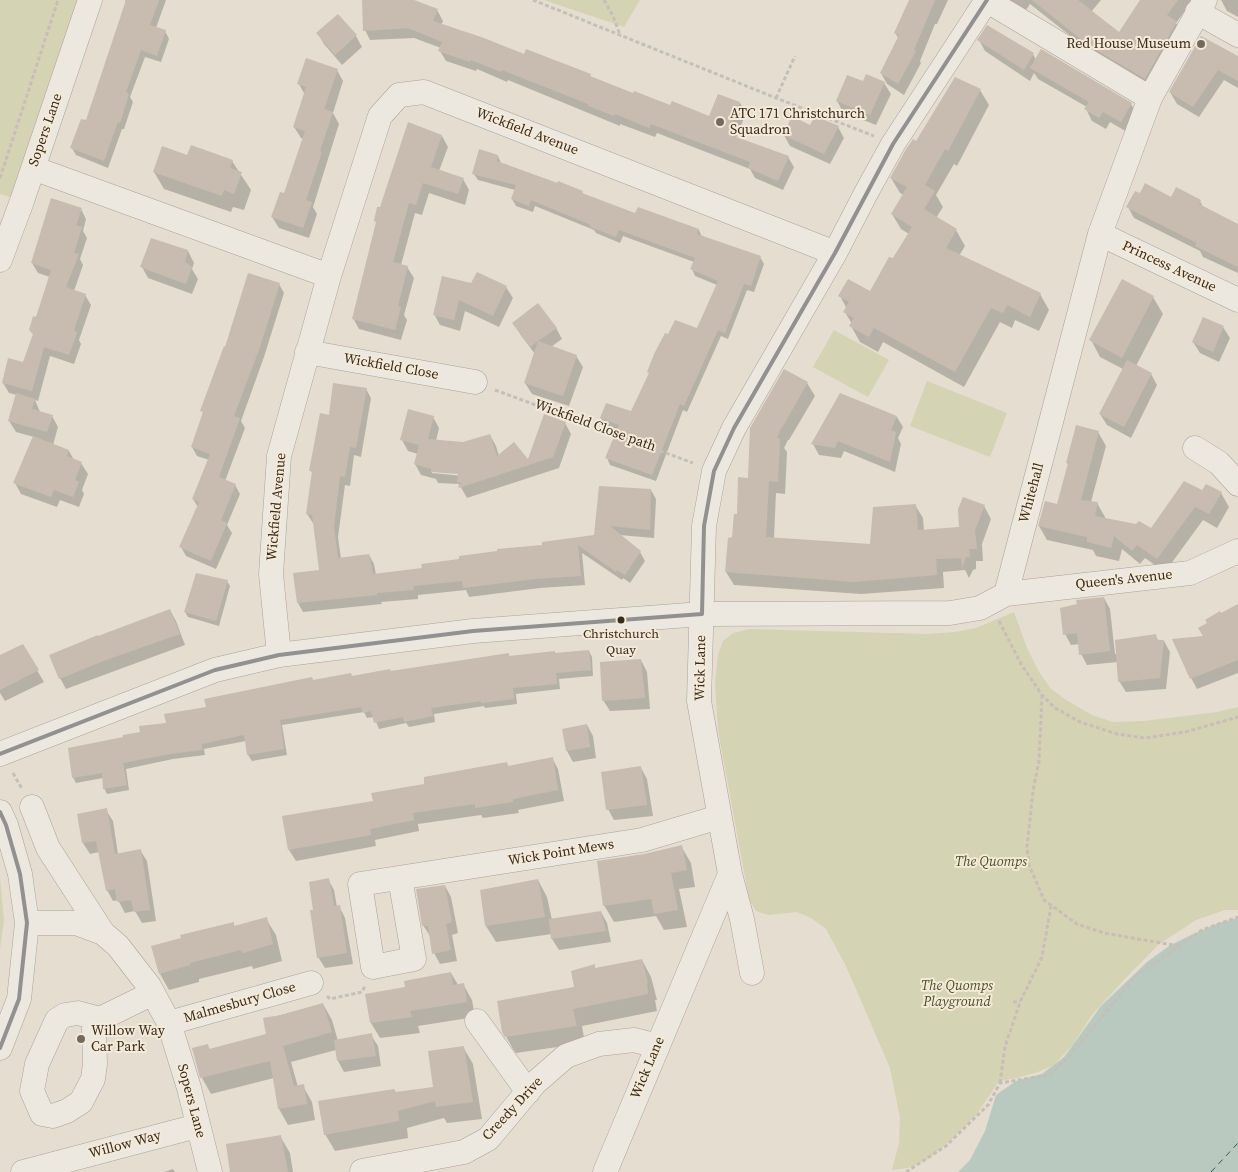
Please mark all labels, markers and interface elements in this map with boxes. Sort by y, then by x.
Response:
place label: Red House Museum [1066,36,1191,52]
marker: Red House Museum [1195,38,1207,50]
street label: Sopers Lane [26,91,66,169]
street label: Wickfield Avenue [473,105,581,159]
place label: ATC 171 Christchurch Squadron [730,106,865,138]
marker: ATC 171 Christchurch Squadron [714,116,726,128]
street label: Princess Avenue [1119,238,1219,296]
street label: Wickfield Close [342,350,440,384]
street label: Wickfield Close path [532,396,658,456]
street label: Wickfield Avenue [264,452,290,562]
street label: Whitehall [1016,461,1048,525]
street label: Queen's Avenue [1075,567,1173,593]
marker: Christchurch Quay [616,615,626,625]
place label: Christchurch Quay [583,627,659,658]
street label: Wick Lane [692,635,710,701]
street label: Wick Point Mews [507,836,615,870]
park label: The Quomps [955,854,1027,870]
park label: The Quomps Playground [921,978,993,1010]
street label: Malmesbury Close [182,979,298,1027]
place label: Willow Way Car Park [91,1023,165,1056]
marker: Willow Way Car Park [75,1033,87,1045]
street label: Wick Lane [627,1034,669,1102]
street label: Sopers Lane [173,1062,209,1140]
street label: Creedy Drive [479,1074,547,1144]
street label: Willow Way [87,1127,163,1163]

